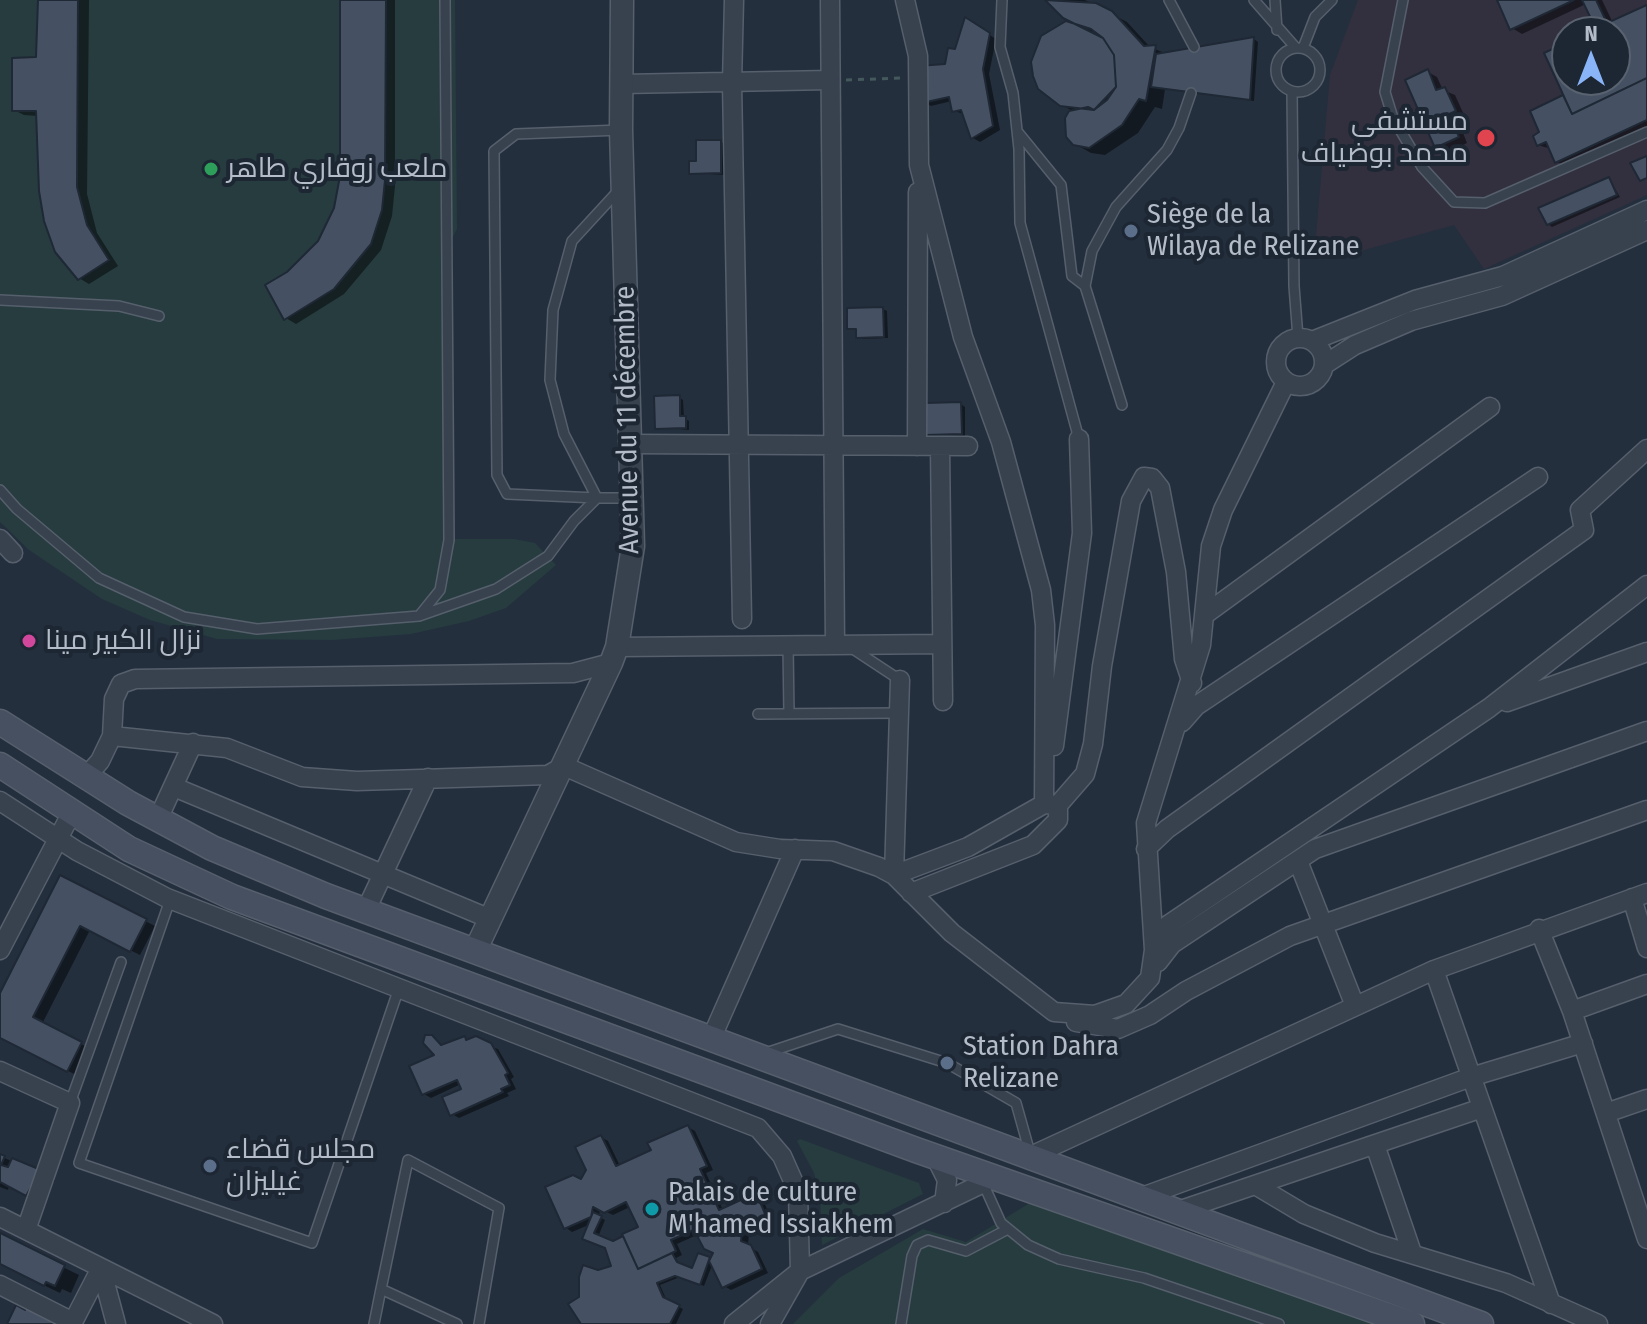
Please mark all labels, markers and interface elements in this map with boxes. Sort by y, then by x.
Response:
north arrow [1551,16,1631,96]
text: N [1584,20,1598,47]
place label: مستشفى محمد بوضياف [1301,105,1468,171]
marker: مستشفى محمد بوضياف [1475,127,1497,149]
place label: ملعب زوقاري طاهر [227,152,447,186]
marker: ملعب زوقاري طاهر [202,160,220,178]
place label: Siège de la Wilaya de Relizane [1147,198,1360,264]
marker: Siège de la Wilaya de Relizane [1122,222,1140,240]
street label: Avenue du 11 décembre [609,286,647,554]
place label: نزال الكبير مينا [45,624,201,658]
marker: نزال الكبير مينا [20,632,38,650]
place label: Station Dahra Relizane [963,1030,1119,1096]
marker: Station Dahra Relizane [938,1054,956,1072]
place label: مجلس قضاء غيليزان [226,1133,375,1199]
marker: مجلس قضاء غيليزان [201,1157,219,1175]
place label: Palais de culture M'hamed Issiakhem [668,1176,894,1242]
marker: Palais de culture M'hamed Issiakhem [643,1200,661,1218]

